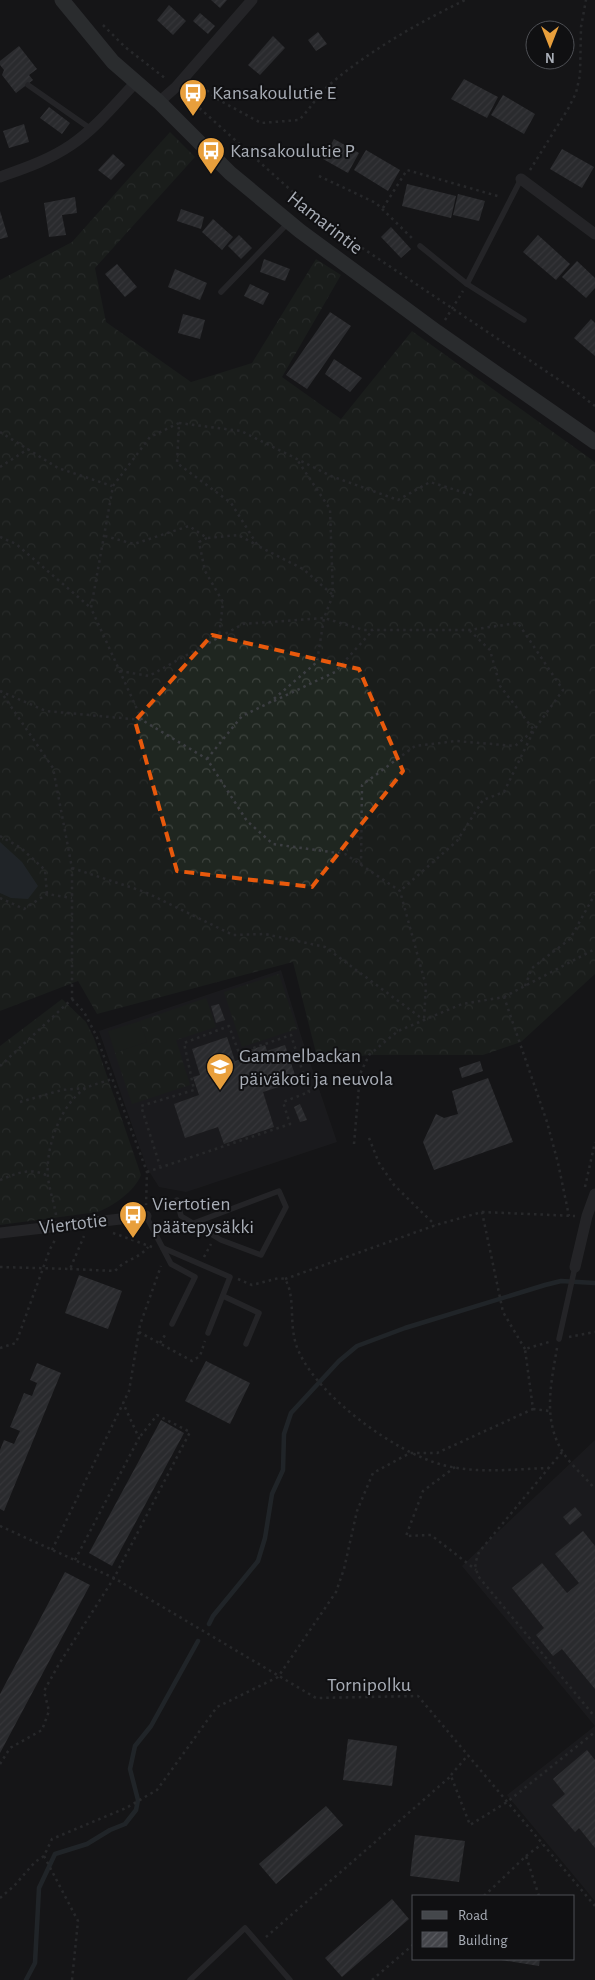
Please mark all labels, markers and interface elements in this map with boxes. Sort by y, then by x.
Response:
north arrow [525,20,575,70]
text: N [545,50,555,64]
bus stop icon: Kansakoulutie E [178,78,208,117]
place label: Kansakoulutie E [212,83,336,103]
bus stop icon: Kansakoulutie P [196,136,226,175]
place label: Kansakoulutie P [230,141,355,161]
street label: Hamarintie [284,188,366,258]
place label: Gammelbackan päiväkoti ja neuvola [239,1046,393,1089]
school or university icon: Gammelbackan päiväkoti ja neuvola [205,1052,235,1091]
place label: Viertotien päätepysäkki [152,1194,254,1237]
bus stop icon: Viertotien päätepysäkki [118,1200,148,1239]
street label: Viertotie [38,1210,108,1238]
street label: Tornipolku [327,1675,411,1695]
legend [412,1895,575,1960]
text: Road [458,1908,488,1923]
text: Building [458,1933,508,1948]

